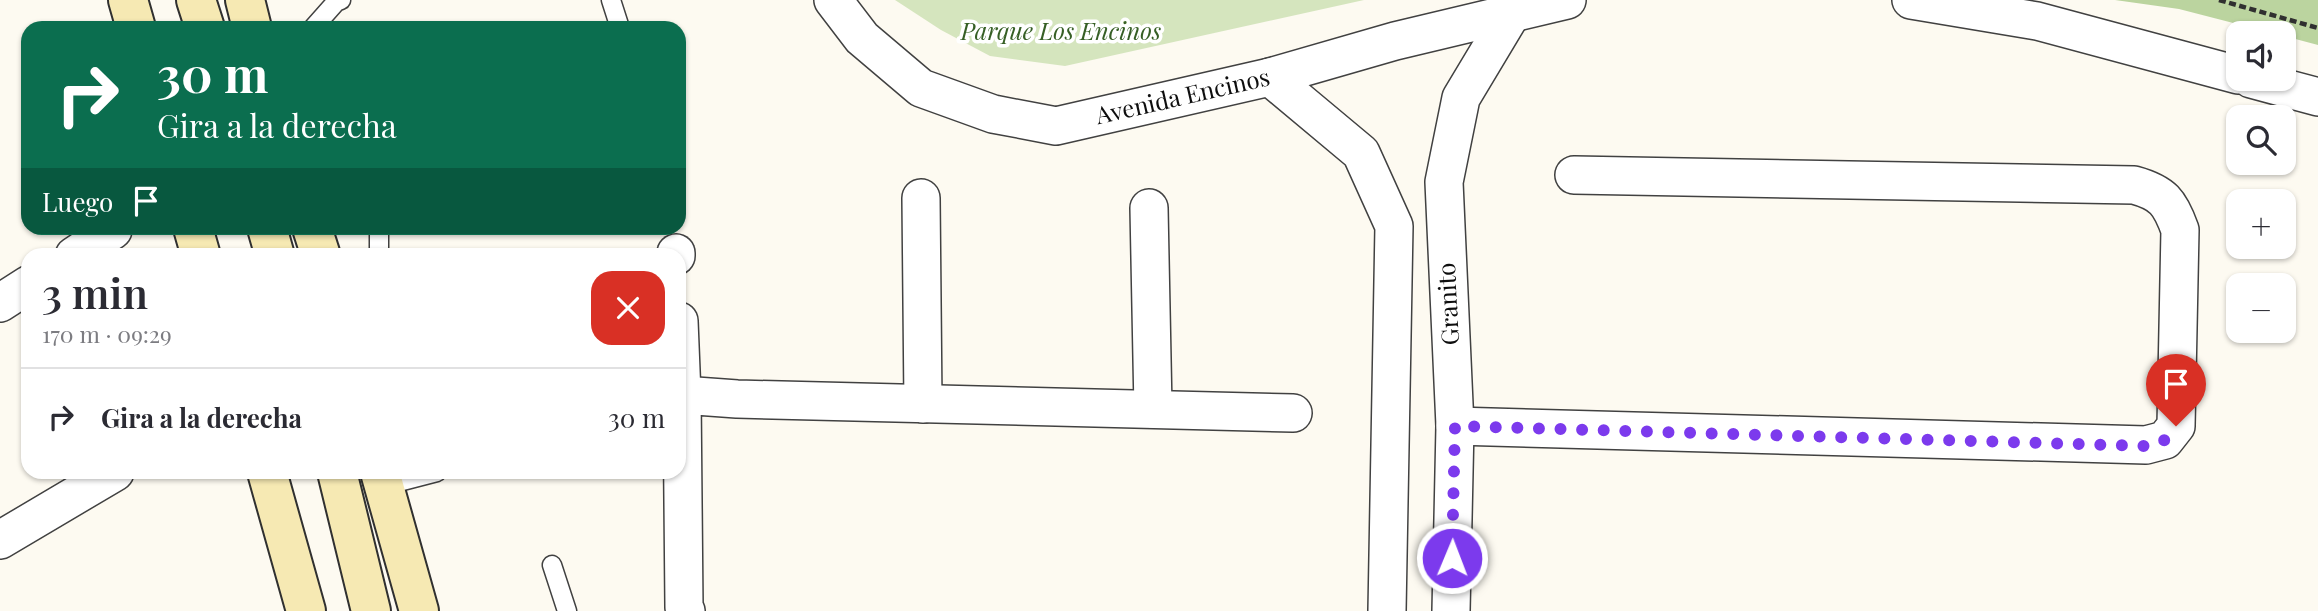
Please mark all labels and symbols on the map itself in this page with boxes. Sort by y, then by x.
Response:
park label: Parque Los Encinos [960,14,1161,46]
street label: Avenida Encinos [1091,60,1273,131]
street label: Granito [1429,262,1465,346]
pin [2146,354,2206,426]
position arrow [1415,521,1489,595]

